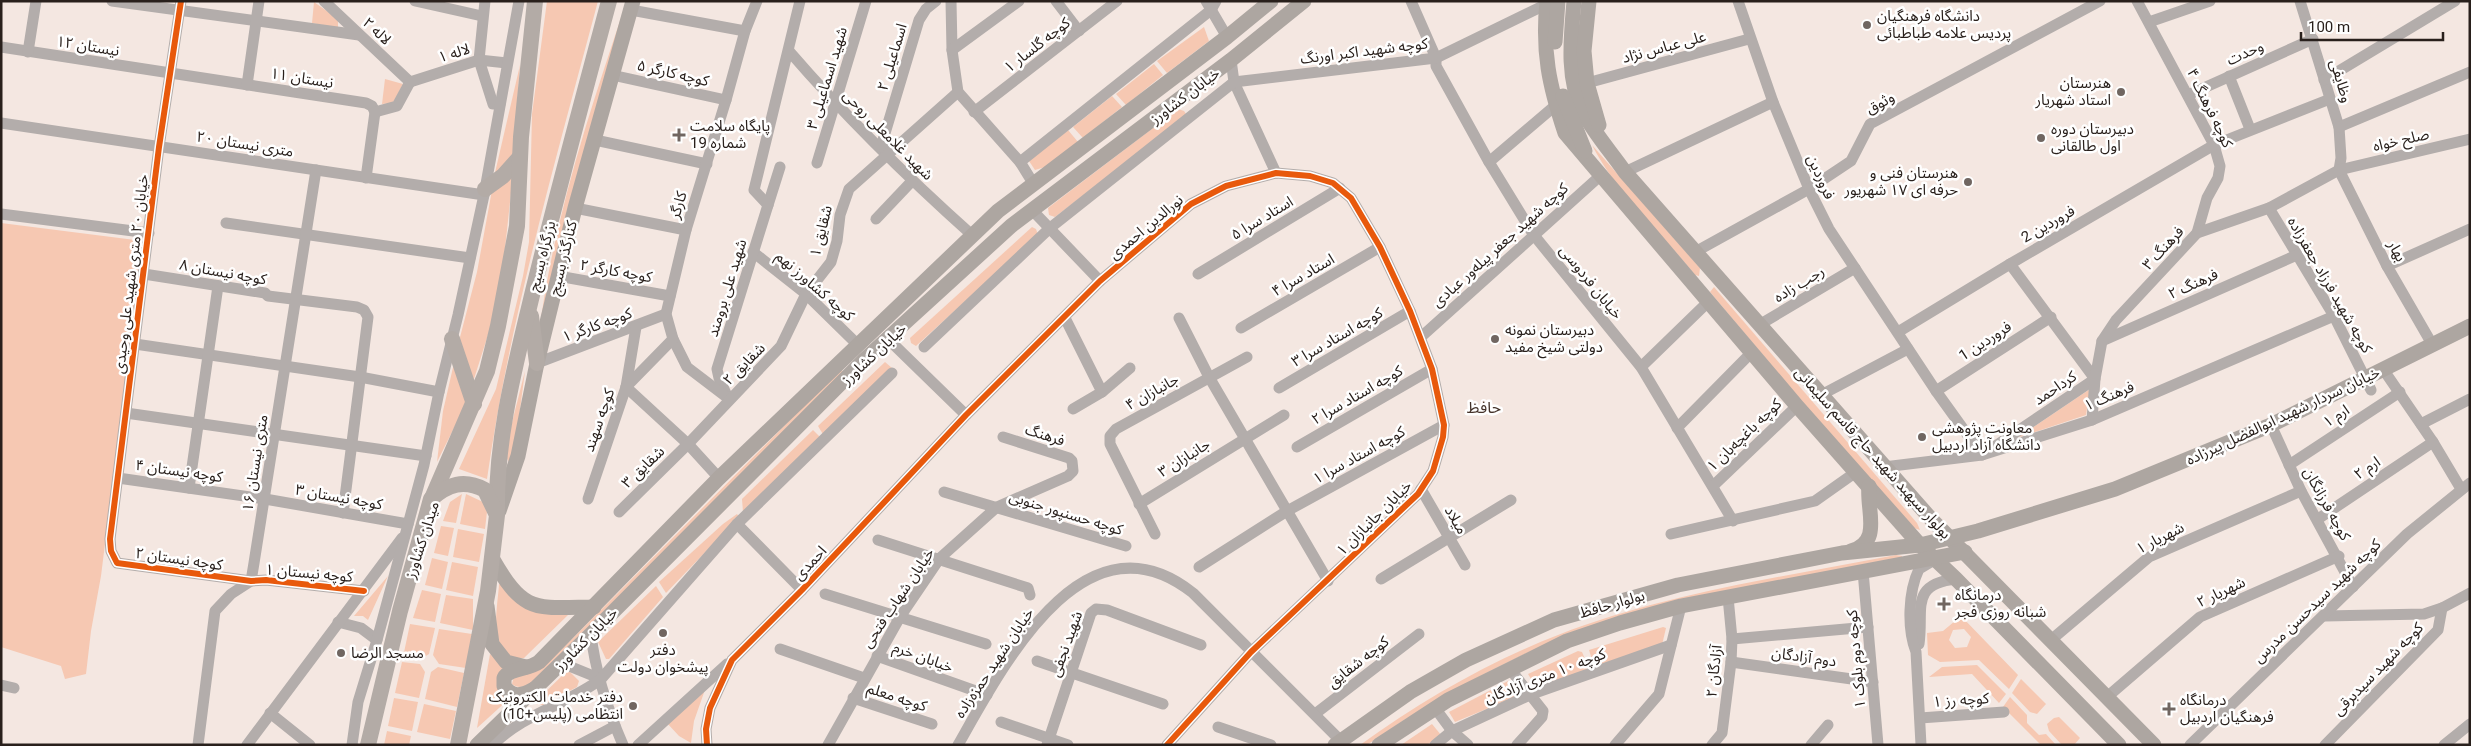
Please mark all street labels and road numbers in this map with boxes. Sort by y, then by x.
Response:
street label: لاله ۲ [359,13,395,49]
street label: کوچه گلسار ۱ [1000,13,1075,77]
street label: اسماعیلی ۲ [873,21,911,93]
street label: شهید اسماعیلی ۳ [803,24,851,131]
street label: علی عباس نژاد [1620,27,1708,67]
street label: نیستان ۱۲ [55,32,121,60]
street label: کوچه شهید اکبر اورنگ [1299,34,1430,69]
street label: وحدت [2224,37,2266,69]
street label: لاله ۱ [436,40,472,66]
street label: کوچه کارگر ۵ [635,56,711,91]
street label: وظایفی [2326,57,2356,105]
street label: نیستان ۱۱ [269,64,335,92]
street label: خیابان کشاورز [1146,64,1223,129]
street label: کوچه فرهنگ ۴ [2182,65,2237,152]
street label: شهید غلامعلی روحی [839,86,937,184]
street label: وثوق [1863,88,1897,118]
street label: صلح خواه [2371,125,2431,158]
street label: ۲۰ متری نیستان [195,127,295,161]
street label: فروردین [1803,152,1839,202]
street label: خیابان ۲۰ متری شهید علی وحیدی [110,173,152,375]
street label: کوچه شهید جعفر پیله‌ور عبادی [1428,179,1573,312]
street label: کارگر [665,188,691,222]
street label: نورالدین احمدی [1105,191,1187,263]
street label: استاد سرا ۵ [1228,192,1296,244]
street label: فروردین 2 [2018,201,2078,247]
street label: شقایق ۱ [806,203,837,259]
street label: کوچه شهید فرزاد جعفرزاده [2283,214,2377,357]
street label: کنارگذر بسیج [545,218,584,298]
street label: بزرگراه بسیج [525,219,562,294]
street label: فرهنگ ۳ [2138,222,2188,273]
street label: بهار [2384,236,2410,265]
street label: شهید علی برومند [704,237,750,339]
street label: خیابان فردوسی [1556,241,1626,323]
street label: کوچه کشاورز نهم [771,247,858,327]
street label: استاد سرا ۴ [1268,250,1338,300]
street label: کوچه نیستان ۸ [178,255,269,290]
street label: کوچه کارگر ۲ [578,256,654,287]
street label: رجب زاده [1770,262,1828,306]
street label: فرهنگ ۲ [2165,265,2221,303]
street label: کوچه استاد سرا ۳ [1288,303,1387,371]
street label: کوچه کارگر ۱ [560,304,635,347]
street label: فروردین 1 [1955,317,2015,365]
street label: خیابان کشاورز [837,319,910,389]
street label: شقایق ۲ [719,339,770,390]
street label: کوچه استاد سرا ۲ [1308,361,1407,429]
street label: بولوار سپهبد شهید حاج قاسم سلیمانی [1789,363,1955,545]
street label: خیابان سردار شهید ابوالفضل پیرزاده [2183,363,2383,470]
street label: کرداحمد [2030,367,2081,409]
street label: جانبازان ۴ [1122,370,1182,414]
street label: فرهنگ ۱ [2081,377,2137,415]
street label: کوچه سهند [580,385,619,454]
street label: کوچه باغچه‌بان ١ [1703,394,1786,476]
street label: ارم ۱ [2319,401,2354,433]
street label: ۱۶ متری نیستان [238,413,272,513]
street label: فرهنگ [1023,420,1067,450]
street label: کوچه استاد سرا ۱ [1310,422,1409,489]
street label: جانبازان ۳ [1155,435,1214,481]
street label: شقایق ۳ [618,442,669,492]
street label: ارم ۲ [2350,453,2385,485]
street label: کوچه نیستان ۴ [134,456,225,487]
street label: کوچه فرزانگان [2299,464,2355,545]
street label: خیابان جانبازان ۱ [1333,476,1416,559]
street label: کوچه نیستان ۳ [294,480,385,515]
street label: کوچه حسنپور جنوبی [1007,487,1126,540]
street label: میدان کشاورز [401,499,443,582]
street label: میلاد [1441,503,1471,537]
street label: شهریار ۱ [2133,518,2187,558]
street label: کوچه شهید سیدحسن مدرس [2249,535,2386,667]
street label: احمدی [790,542,830,584]
street label: کوچه نیستان ۲ [134,544,225,575]
street label: خیابان شهاب فتحی [858,545,938,651]
street label: کوچه نیستان ۱ [264,560,354,587]
street label: شهریار ۲ [2194,573,2248,611]
street label: بولوار حافظ [1577,586,1647,622]
street label: خیابان کشاورز [550,603,622,675]
street label: خیابان شهید حمزه‌زاده [951,604,1038,721]
street label: شهید نجفی [1046,608,1086,679]
street label: کوچه دوم بلوک ۱ [1843,608,1871,709]
street label: کوچه شهید سیدبرقی [2329,618,2428,720]
street label: کوچه شقایق [1324,632,1394,692]
street label: خیابان خرم [890,638,956,678]
street label: آزادگان ۲ [1702,643,1726,698]
street label: کوچه ۱۰ متری آزادگان [1482,644,1609,708]
street label: دوم آزادگان [1770,644,1837,672]
street label: کوچه معلم [864,679,930,717]
street label: کوچه رز ۱ [1932,689,1991,712]

